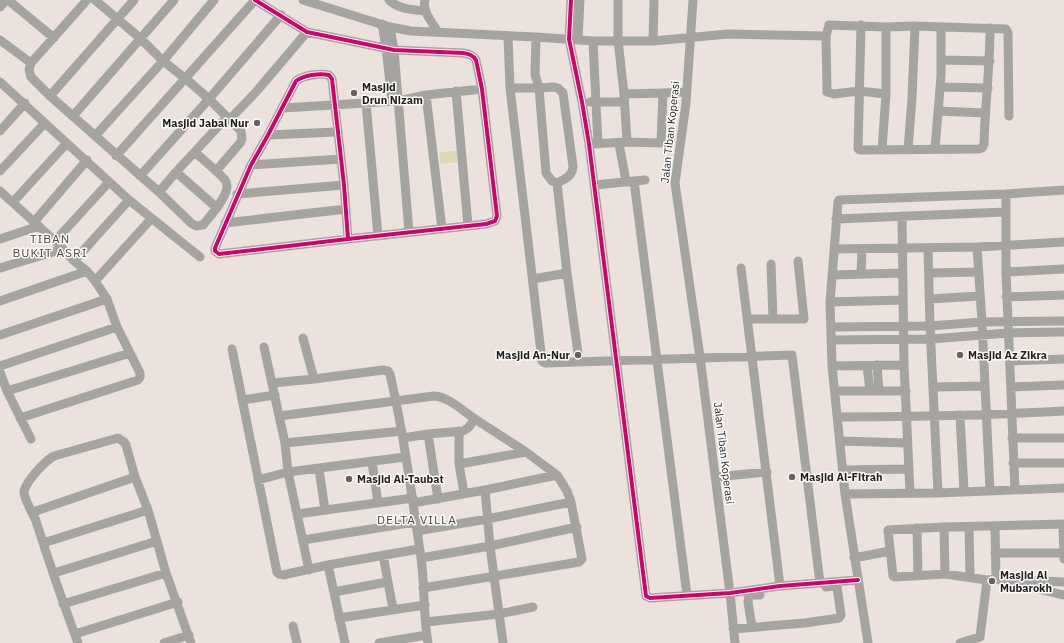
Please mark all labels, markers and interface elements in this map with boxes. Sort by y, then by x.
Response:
place label: Masjid Drun Nizam [362,80,423,107]
street label: Jalan Tiban Koperasi [658,80,682,184]
marker: Masjid Drun Nizam [349,88,359,98]
place label: Masjid Jabal Nur [162,116,250,130]
marker: Masjid Jabal Nur [252,118,262,128]
district label: TIBAN BUKIT ASRI [12,231,88,260]
place label: Masjid An-Nur [496,348,571,362]
place label: Masjid Az Zikra [968,348,1047,362]
marker: Masjid An-Nur [573,350,583,360]
marker: Masjid Az Zikra [955,350,965,360]
street label: Jalan Tiban Koperasi [711,401,737,505]
place label: Masjid Al-Fitrah [800,470,882,484]
place label: Masjid Al-Taubat [357,472,444,486]
marker: Masjid Al-Fitrah [787,472,797,482]
marker: Masjid Al-Taubat [344,474,354,484]
district label: DELTA VILLA [377,512,457,527]
place label: Masjid Al Mubarokh [1000,568,1052,595]
marker: Masjid Al Mubarokh [987,576,997,586]

